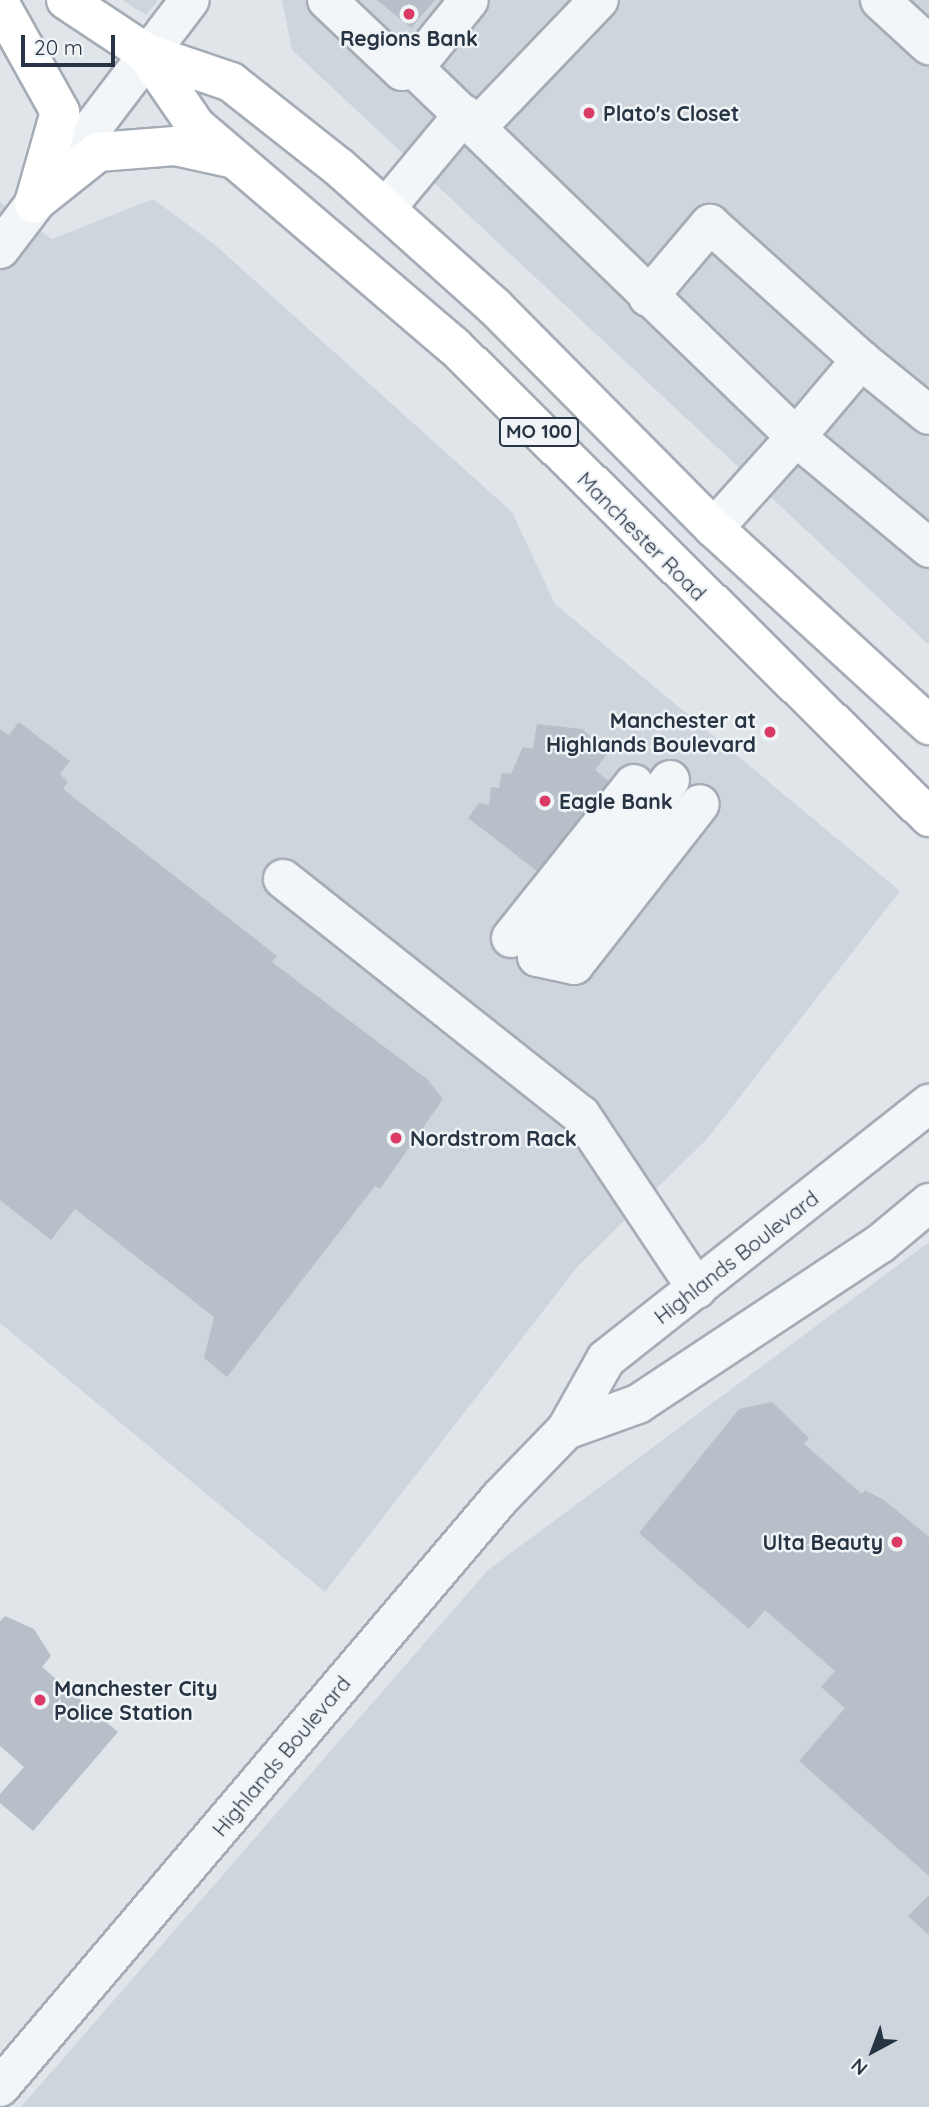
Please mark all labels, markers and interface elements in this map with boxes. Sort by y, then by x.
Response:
marker: Regions Bank [401,6,417,22]
scale bar [24,21,119,65]
place label: Regions Bank [340,25,478,51]
text: 20 m [34,34,83,60]
place label: Plato's Closet [603,100,739,126]
marker: Plato's Closet [581,105,597,121]
road number: MO 100 [499,416,579,448]
street label: Manchester Road [572,466,712,606]
place label: Manchester at Highlands Boulevard [546,707,756,757]
marker: Manchester at Highlands Boulevard [762,724,778,740]
place label: Eagle Bank [559,788,673,814]
marker: Eagle Bank [537,793,553,809]
place label: Nordstrom Rack [410,1125,577,1151]
marker: Nordstrom Rack [388,1130,404,1146]
street label: Highlands Boulevard [649,1185,823,1329]
place label: Ulta Beauty [763,1529,883,1555]
marker: Ulta Beauty [889,1534,905,1550]
street label: Highlands Boulevard [207,1671,355,1841]
place label: Manchester City Police Station [54,1675,218,1725]
marker: Manchester City Police Station [32,1692,48,1708]
north arrow [838,2016,908,2086]
text: N [846,2053,872,2080]

